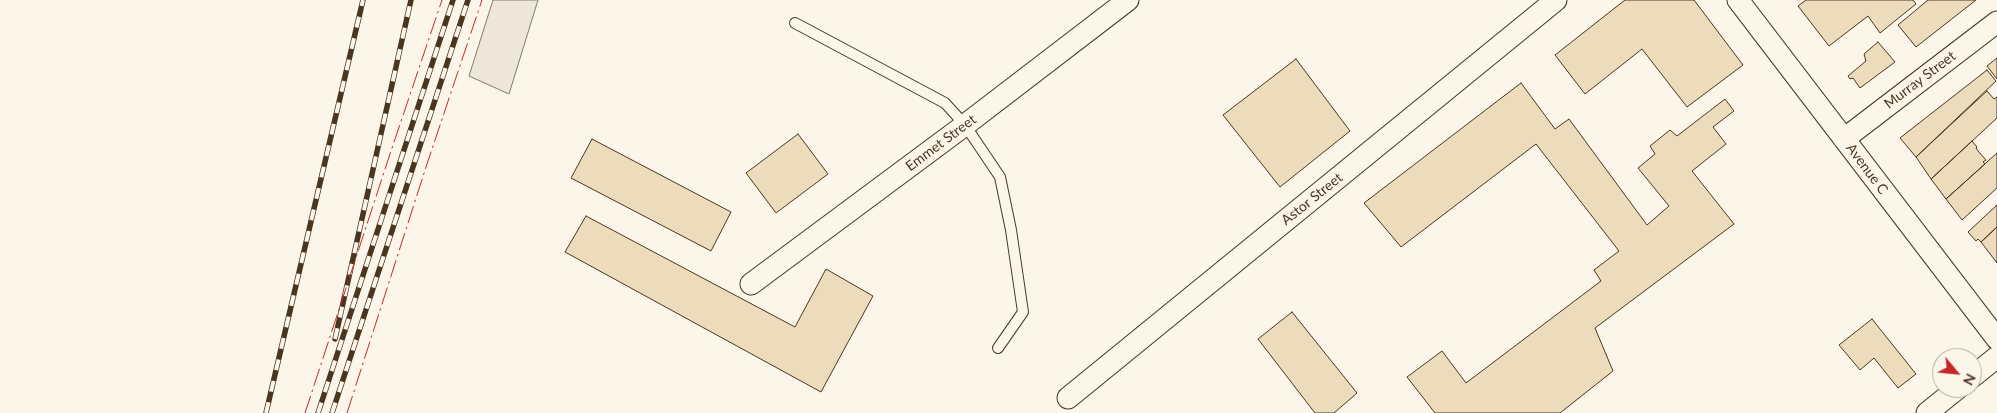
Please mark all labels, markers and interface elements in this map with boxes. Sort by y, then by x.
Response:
street label: Murray Street [1881,48,1959,112]
street label: Emmet Street [903,111,979,175]
street label: Avenue C [1842,140,1892,198]
street label: Astor Street [1278,169,1346,229]
north arrow [1932,348,1982,398]
text: N [1960,371,1980,389]

